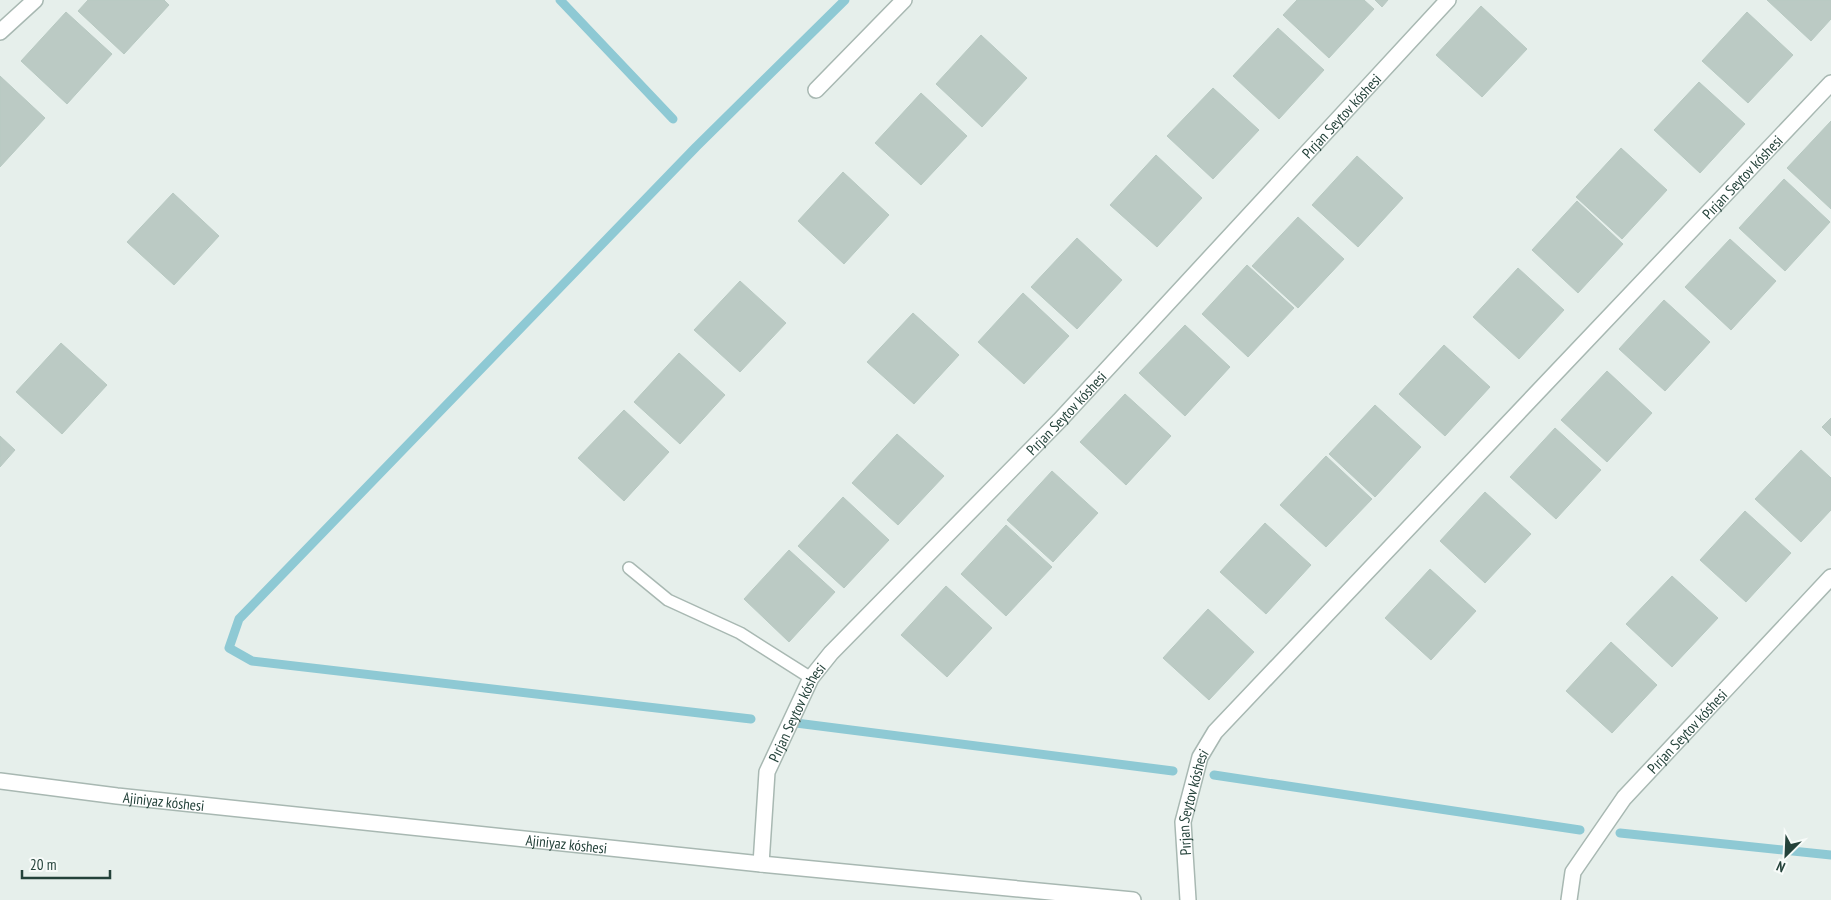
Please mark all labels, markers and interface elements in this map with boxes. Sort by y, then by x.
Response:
street label: Pırjan Seytov kóshesi [1297,69,1385,162]
street label: Pırjan Seytov kóshesi [1698,131,1786,223]
street label: Pırjan Seytov kóshesi [1022,367,1110,459]
street label: Pırjan Seytov kóshesi [764,659,829,765]
street label: Pırjan Seytov kóshesi [1643,685,1731,777]
street label: Pırjan Seytov kóshesi [1174,745,1212,856]
street label: Ajiniyaz kóshesi [122,787,205,815]
street label: Ajiniyaz kóshesi [525,830,608,857]
north arrow [1761,830,1811,880]
scale bar [22,848,110,880]
text: 20 m [30,855,56,874]
text: N [1774,857,1788,877]

